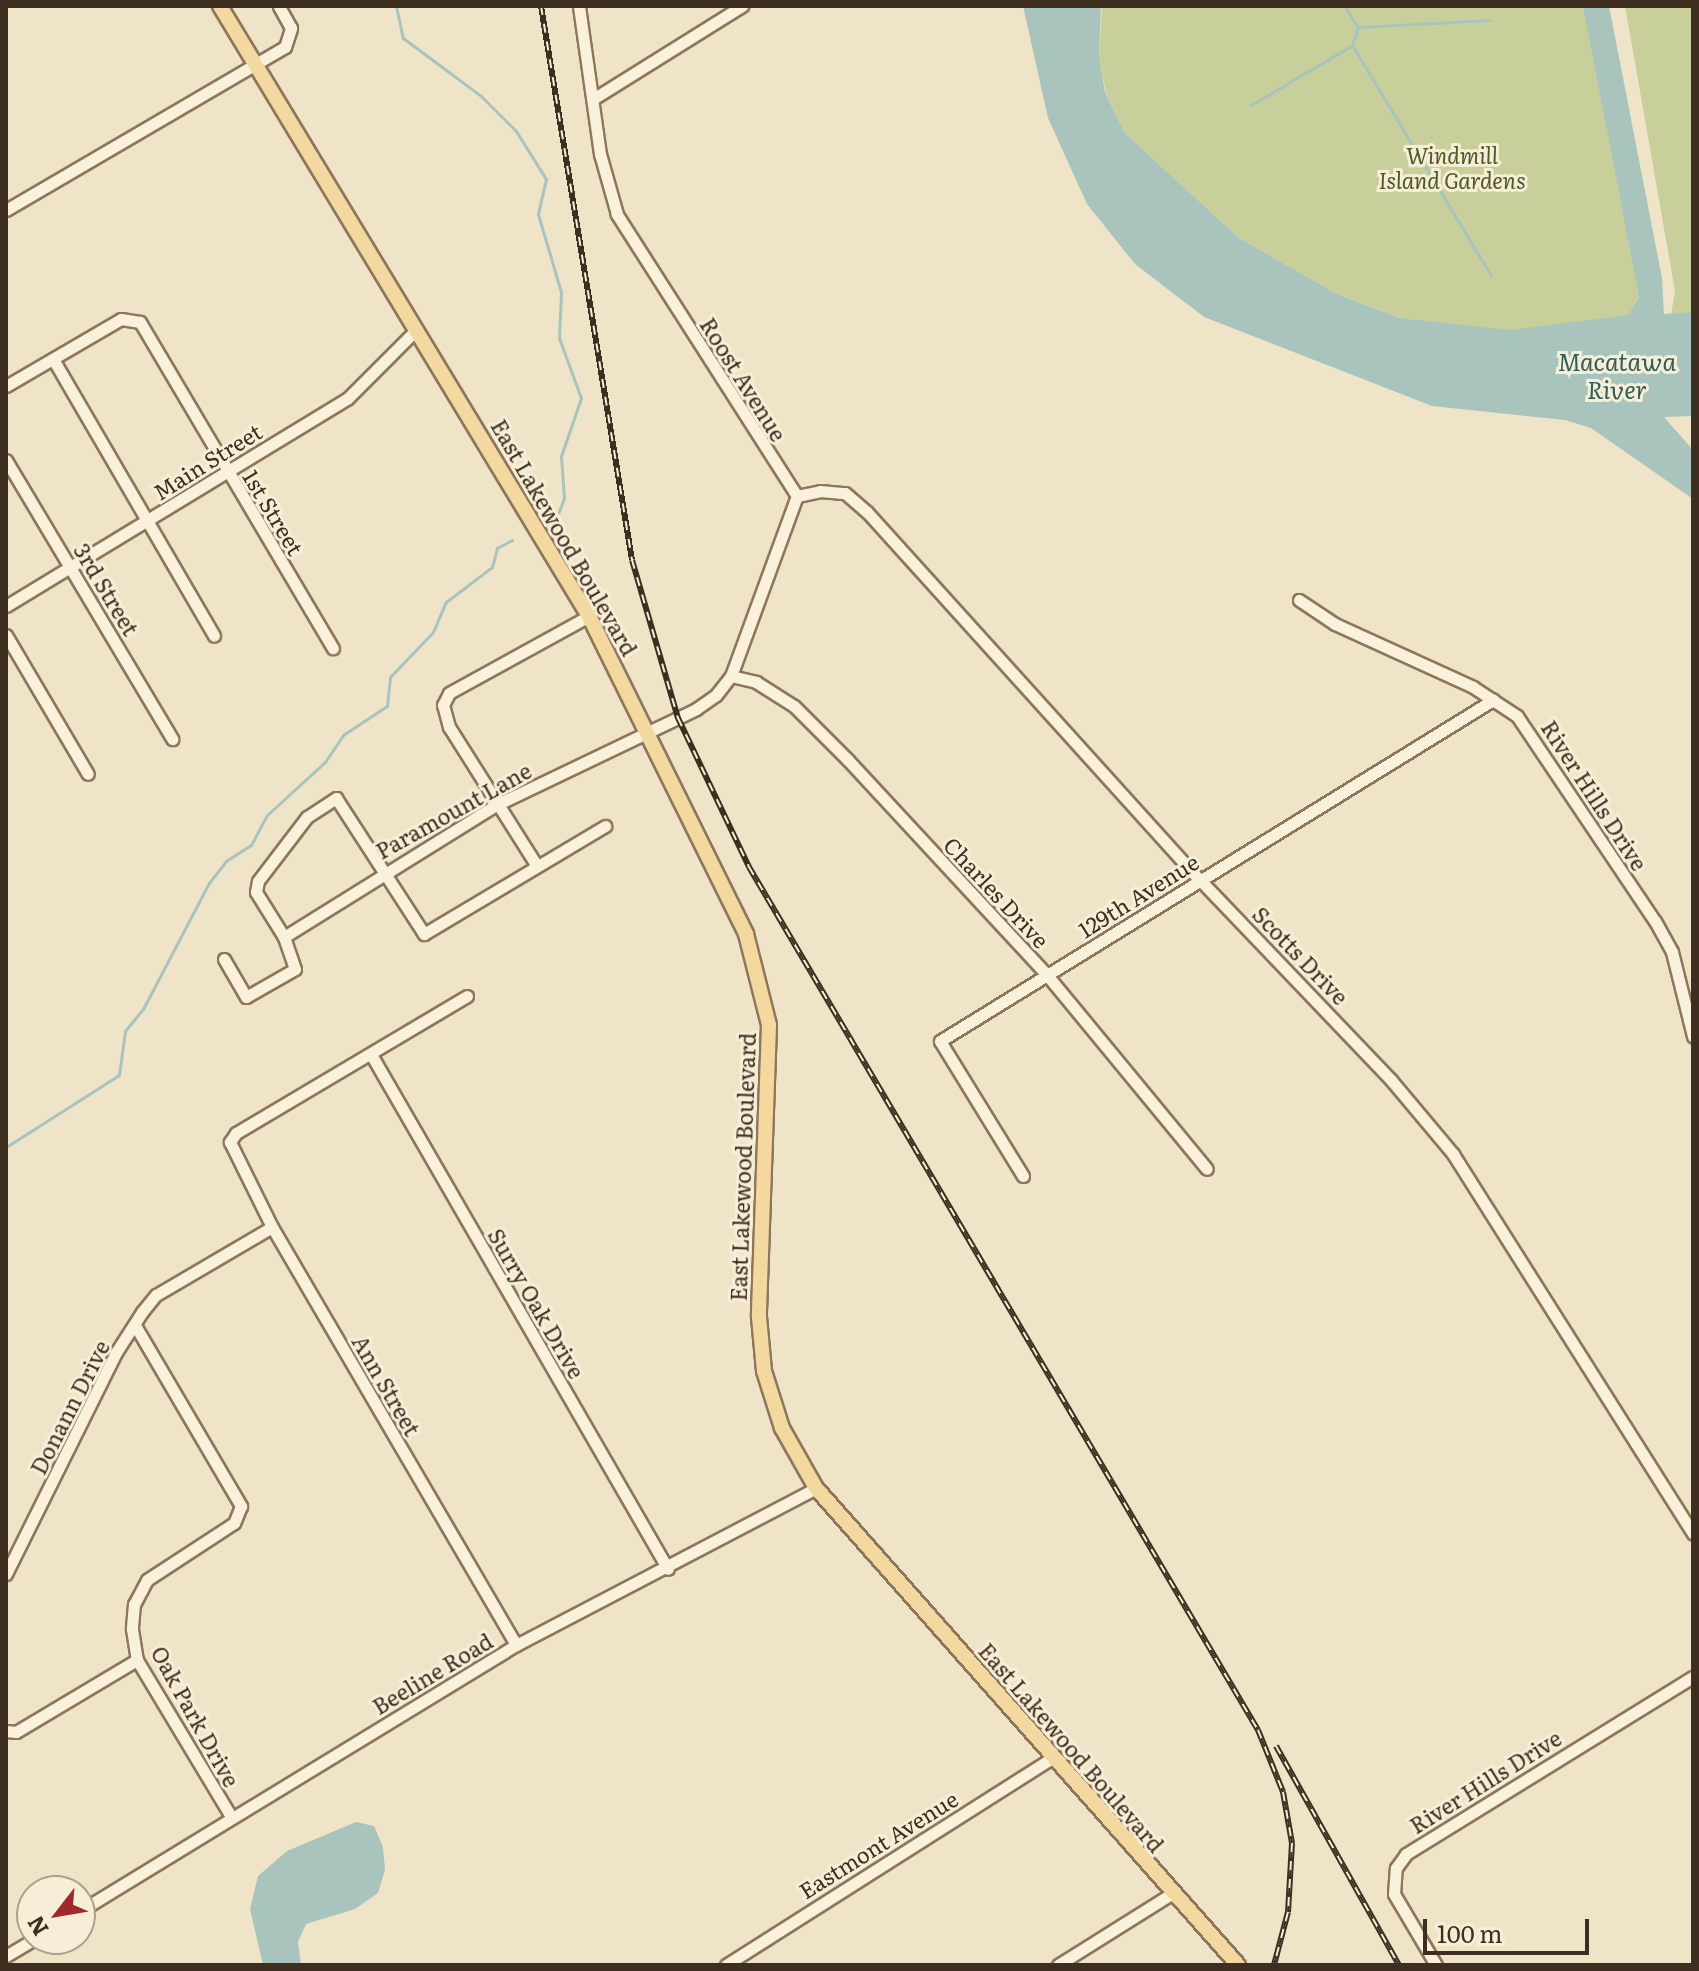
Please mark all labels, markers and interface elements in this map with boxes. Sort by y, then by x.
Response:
park label: Windmill Island Gardens [1378,141,1526,192]
street label: Roost Avenue [695,312,793,446]
water label: Macatawa River [1558,347,1676,403]
street label: East Lakewood Boulevard [486,414,644,660]
street label: Main Street [148,417,266,505]
street label: 1st Street [238,465,310,559]
street label: 3rd Street [69,538,145,640]
street label: River Hills Drive [1537,715,1653,875]
street label: Paramount Lane [371,756,535,864]
street label: Charles Drive [939,831,1055,953]
street label: 129th Avenue [1073,848,1203,942]
street label: Scotts Drive [1248,900,1354,1010]
street label: East Lakewood Boulevard [724,1032,760,1302]
street label: Surry Oak Drive [483,1223,591,1383]
street label: Ann Street [348,1330,426,1440]
street label: Donann Drive [24,1336,114,1478]
street label: Beeline Road [367,1627,497,1719]
street label: East Lakewood Boulevard [974,1637,1170,1857]
street label: Oak Park Drive [146,1641,246,1791]
street label: River Hills Drive [1404,1724,1566,1838]
street label: Eastmont Avenue [794,1785,962,1903]
north arrow [16,1875,96,1955]
scale bar [1427,1903,1593,1953]
text: N [18,1910,56,1943]
text: 100 m [1437,1915,1503,1950]

